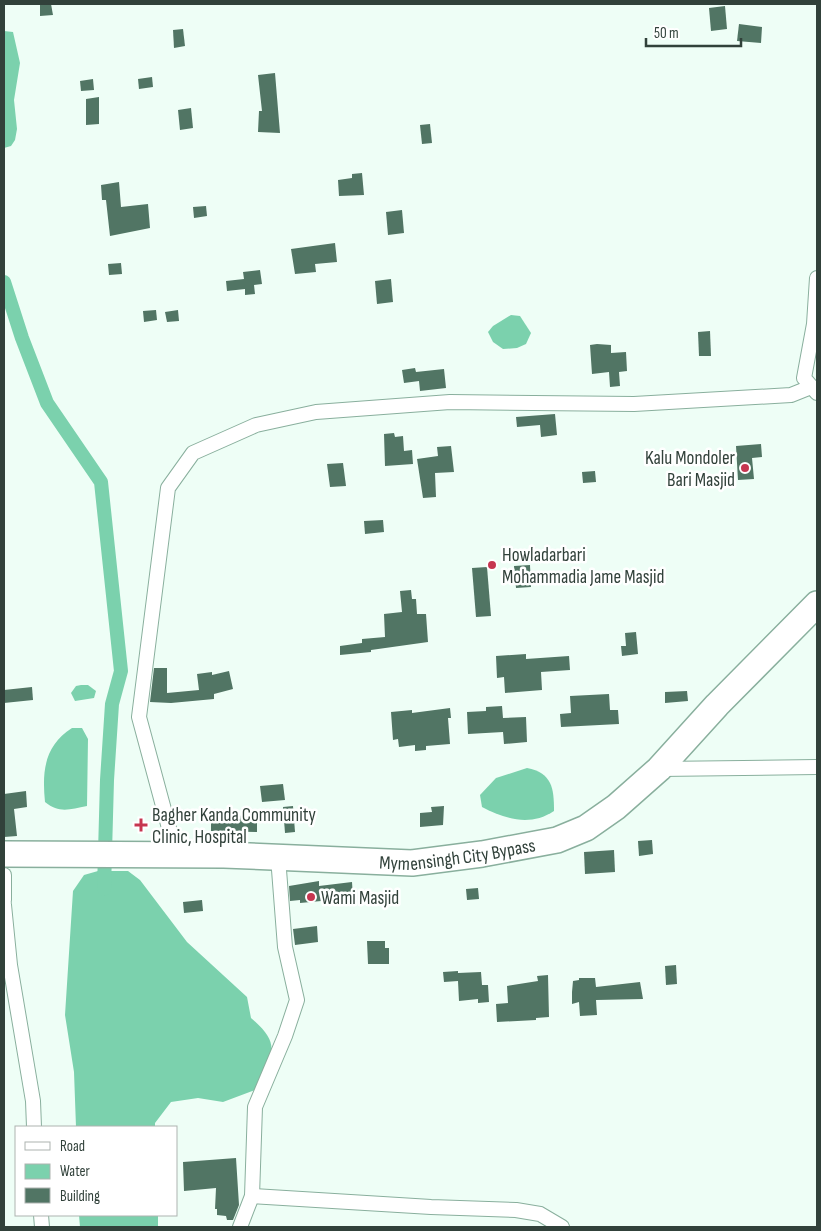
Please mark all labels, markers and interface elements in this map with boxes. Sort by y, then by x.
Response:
scale bar [646,15,741,47]
text: 50 m [654,24,679,43]
place label: Kalu Mondoler Bari Masjid [645,447,736,492]
marker: Kalu Mondoler Bari Masjid [739,462,751,474]
place label: Howladarbari Mohammadia Jame Masjid [502,544,664,589]
marker: Howladarbari Mohammadia Jame Masjid [486,559,498,571]
place label: Bagher Kanda Community Clinic, Hospital [152,804,317,849]
marker: Bagher Kanda Community Clinic, Hospital [134,818,148,832]
street label: Mymensingh City Bypass [379,834,537,876]
place label: Wami Masjid [321,887,399,910]
marker: Wami Masjid [305,891,317,903]
legend [15,1126,178,1216]
text: Road [60,1137,85,1156]
text: Water [60,1162,91,1181]
text: Building [60,1187,100,1206]

